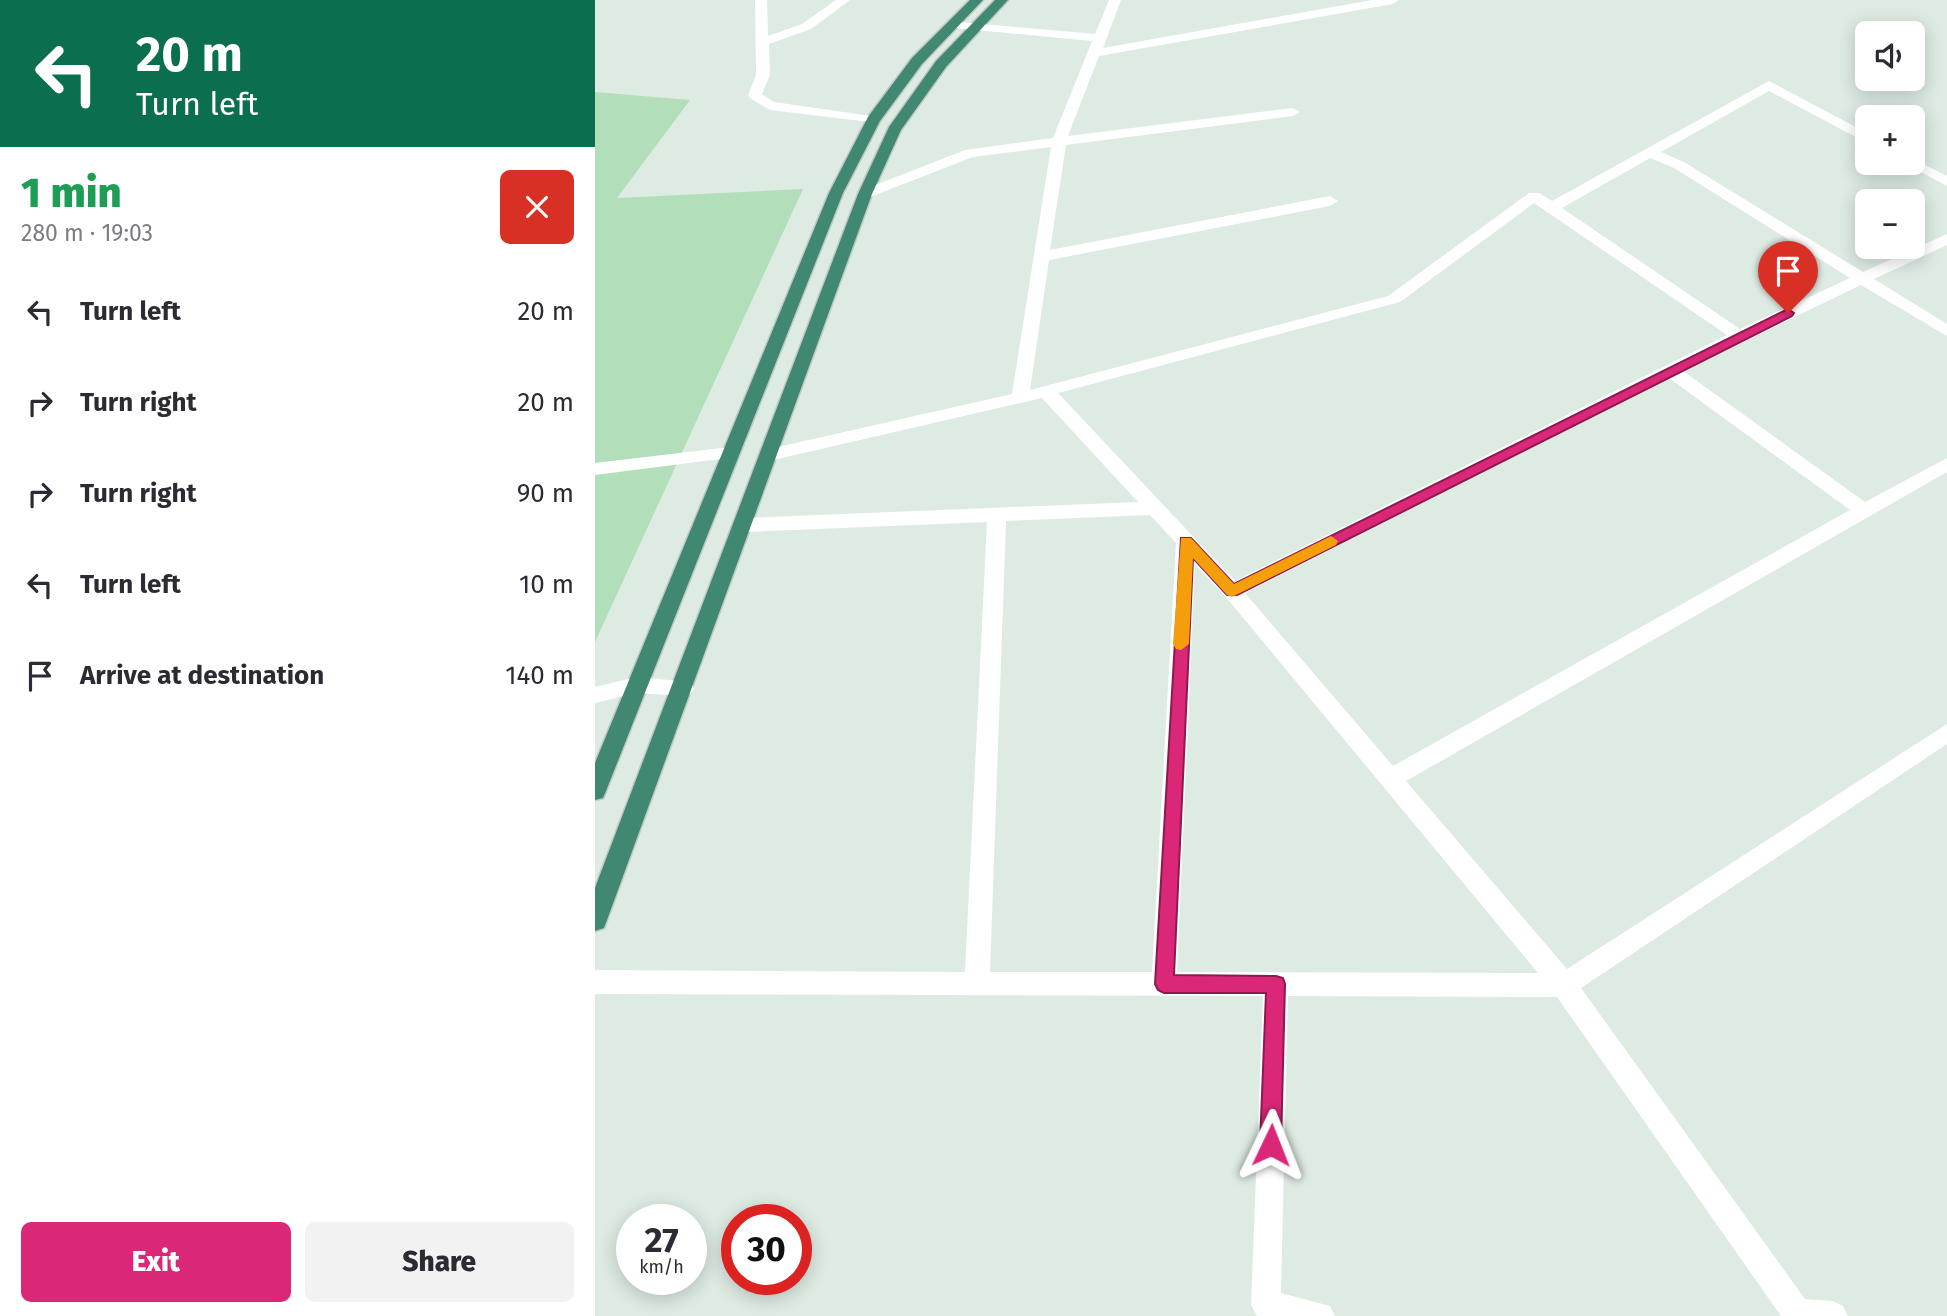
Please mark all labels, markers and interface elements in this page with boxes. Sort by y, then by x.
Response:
map controls [1855,21,1925,259]
button: sound [1855,21,1925,91]
text: 20 m [136,25,243,84]
icon: left [21,28,112,119]
text: Turn left [136,85,258,123]
button: + [1855,105,1925,175]
text: 1 min [21,168,122,218]
button: close [500,170,574,244]
button: − [1855,189,1925,259]
text: 280 m · 19:03 [21,219,153,247]
pin [1758,241,1818,313]
icon: arrive [1769,252,1807,290]
icon: left [21,293,59,331]
text: Turn left [80,296,181,327]
text: 20 m [517,296,574,327]
icon: right [21,384,59,422]
text: Turn right [80,387,197,418]
text: 20 m [517,387,574,418]
icon: right [21,475,59,513]
text: Turn right [80,478,197,509]
text: 90 m [517,478,574,509]
icon: left [21,566,59,604]
text: Turn left [80,569,181,600]
text: 10 m [519,569,574,600]
icon: arrive [21,657,59,695]
text: Arrive at destination [80,660,324,691]
text: 140 m [505,660,574,691]
position arrow [1234,1108,1308,1182]
speed limit sign: 30 [721,1204,812,1295]
text: 27 [644,1219,679,1261]
button: Exit [21,1222,291,1302]
button: Share [305,1222,574,1302]
text: km/h [639,1256,684,1278]

